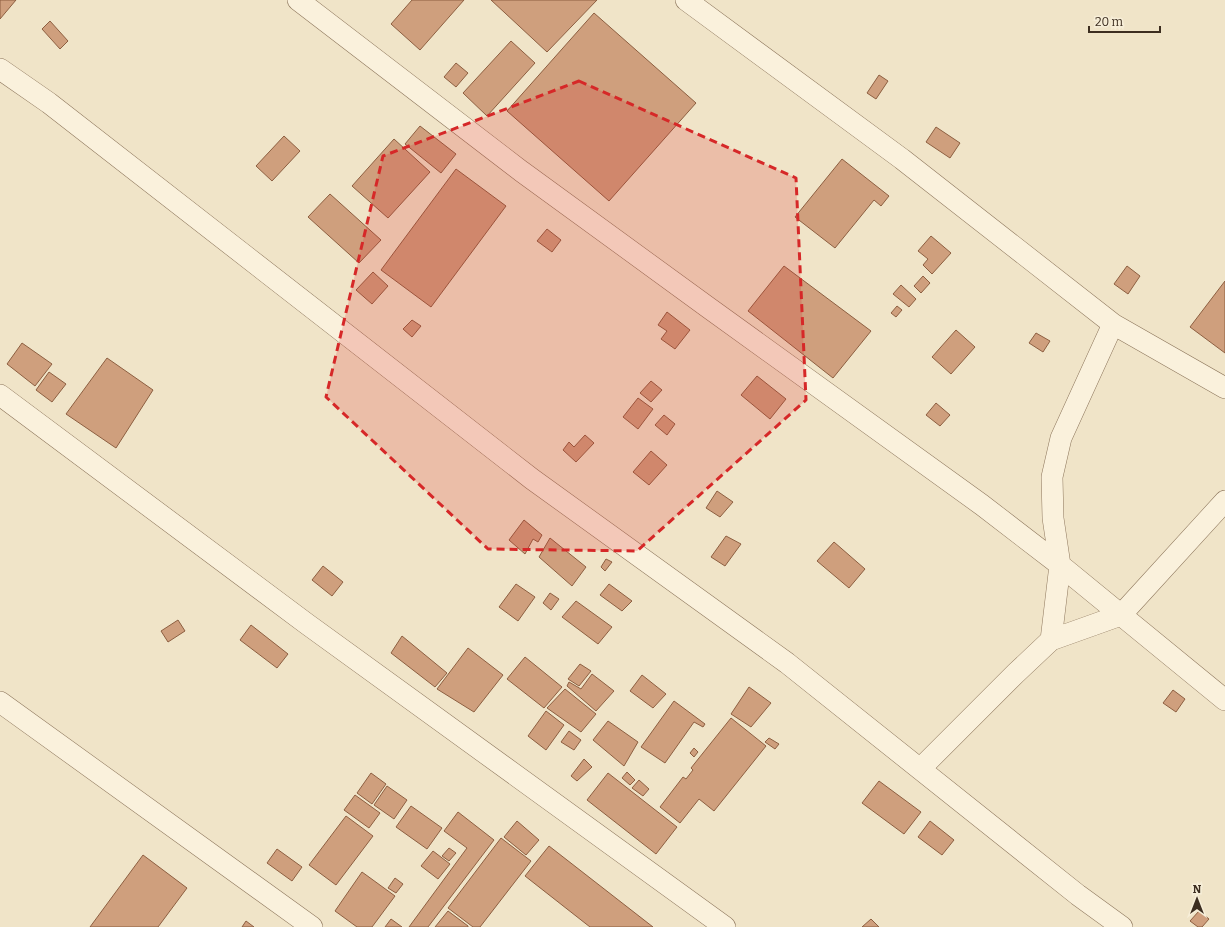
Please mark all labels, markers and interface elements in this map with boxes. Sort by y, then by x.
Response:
scale bar [1089,8,1160,34]
text: 20 m [1095,15,1124,29]
north arrow [1177,879,1217,919]
text: N [1193,883,1202,896]

